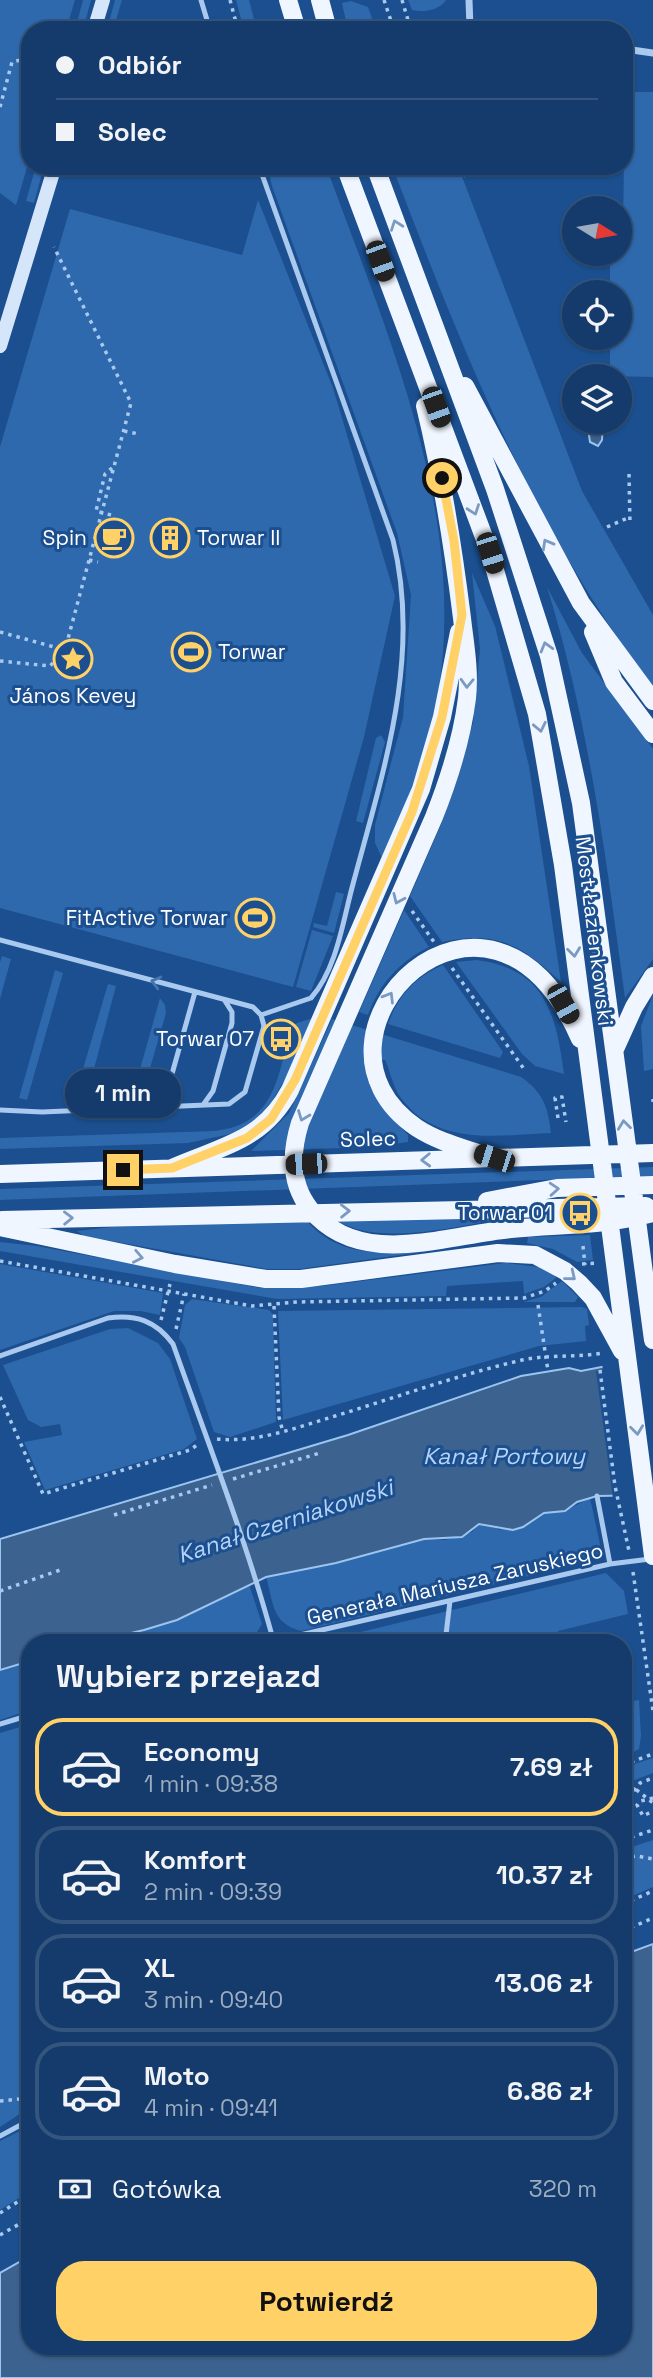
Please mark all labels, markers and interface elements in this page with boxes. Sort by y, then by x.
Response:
text: Odbiór [98,48,182,82]
text: Solec [98,115,167,149]
north arrow [562,196,632,266]
map controls [562,196,632,434]
one-way arrow [390,219,404,231]
car [363,238,398,284]
button: locate [562,280,632,350]
button: layers [562,364,632,434]
car [419,384,454,430]
route start [426,462,458,494]
one-way arrow [466,503,480,515]
cafe icon: Spin [93,517,135,559]
building icon: Torwar II [149,517,191,559]
place label: Spin [43,524,87,551]
place label: Torwar II [197,524,280,551]
car [474,530,507,576]
one-way arrow [542,538,555,551]
sports icon: Torwar [170,631,212,673]
place icon: János Kevey [52,638,94,680]
place label: Torwar [218,638,286,665]
one-way arrow [540,642,555,654]
one-way arrow [460,678,475,689]
place label: János Kevey [10,682,136,709]
one-way arrow [531,721,546,733]
street label: Most Łazienkowski [569,835,620,1027]
one-way arrow [392,891,406,904]
sports icon: FitActive Torwar [234,897,276,939]
place label: FitActive Torwar [66,904,228,931]
one-way arrow [567,946,582,958]
one-way arrow [150,976,162,990]
car [544,981,583,1027]
one-way arrow [381,991,394,1004]
bus stop icon: Torwar 07 [260,1018,302,1060]
place label: Torwar 07 [156,1025,254,1052]
callout: 1 min [65,1068,181,1118]
text: 1 min [95,1078,151,1108]
one-way arrow [297,1109,311,1121]
one-way arrow [616,1120,631,1131]
street label: Solec [340,1124,396,1153]
car [471,1142,518,1174]
car [285,1153,328,1175]
one-way arrow [420,1153,431,1168]
route end [107,1154,139,1186]
one-way arrow [548,1181,559,1196]
bus stop icon: Torwar 01 [559,1192,601,1234]
place label: Torwar 01 [458,1199,553,1226]
one-way arrow [339,1204,350,1219]
one-way arrow [63,1211,74,1226]
one-way arrow [132,1248,144,1263]
one-way arrow [563,1267,575,1280]
one-way arrow [629,1424,644,1435]
water label: Kanał Portowy [423,1441,586,1471]
water label: Kanał Czerniakowski [174,1471,399,1570]
street label: Generała Mariusza Zaruskiego [304,1536,606,1631]
text: Wybierz przejazd [56,1656,321,1696]
text: Economy [144,1735,260,1769]
icon: car [60,1736,123,1799]
text: 7.69 zł [510,1750,593,1784]
text: 1 min · 09:38 [144,1769,278,1799]
text: Komfort [144,1843,247,1877]
icon: car [60,1844,123,1907]
text: 10.37 zł [496,1858,593,1892]
text: 2 min · 09:39 [144,1877,282,1907]
text: XL [144,1951,175,1985]
icon: car [60,1952,123,2015]
text: 13.06 zł [494,1966,593,2000]
text: 3 min · 09:40 [144,1985,283,2015]
text: Moto [144,2059,210,2093]
icon: car [60,2060,123,2123]
text: 6.86 zł [507,2074,593,2108]
text: 4 min · 09:41 [144,2093,278,2123]
icon: cash [56,2170,94,2208]
text: Gotówka [112,2172,222,2206]
text: 320 m [529,2174,597,2204]
button: Potwierdź [56,2261,597,2341]

